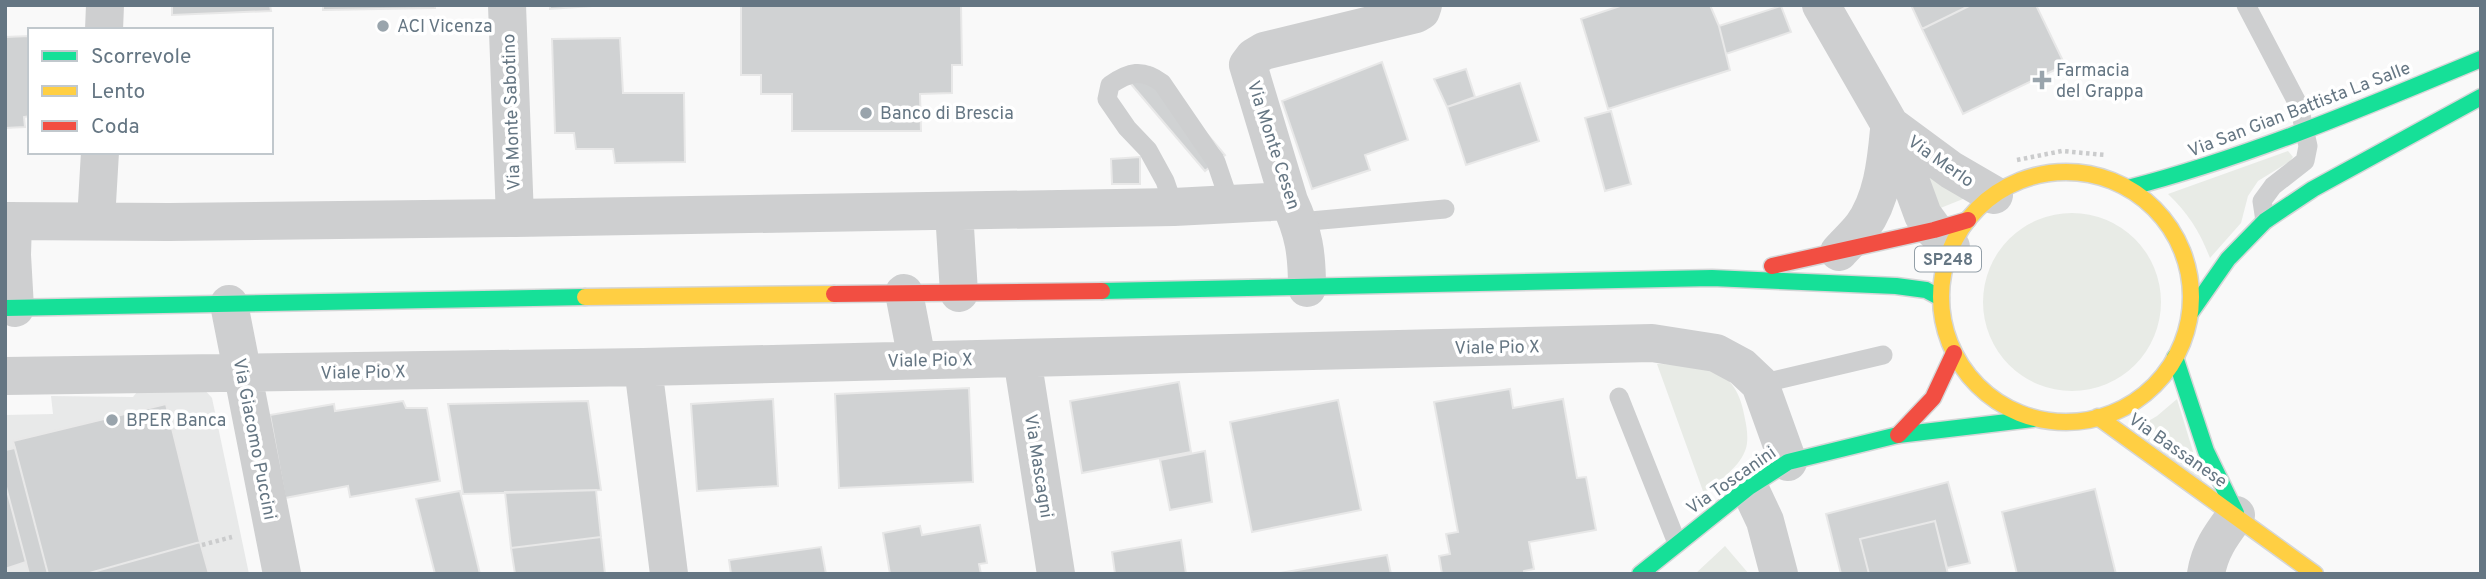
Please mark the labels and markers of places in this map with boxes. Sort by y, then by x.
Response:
place label: ACI Vicenza [397,16,493,39]
marker: ACI Vicenza [375,18,391,34]
place label: Farmacia del Grappa [2056,60,2143,104]
marker: Farmacia del Grappa [2034,72,2050,88]
place label: Banco di Brescia [880,103,1014,126]
marker: Banco di Brescia [858,105,874,121]
place label: BPER Banca [126,410,226,433]
marker: BPER Banca [104,412,120,428]

